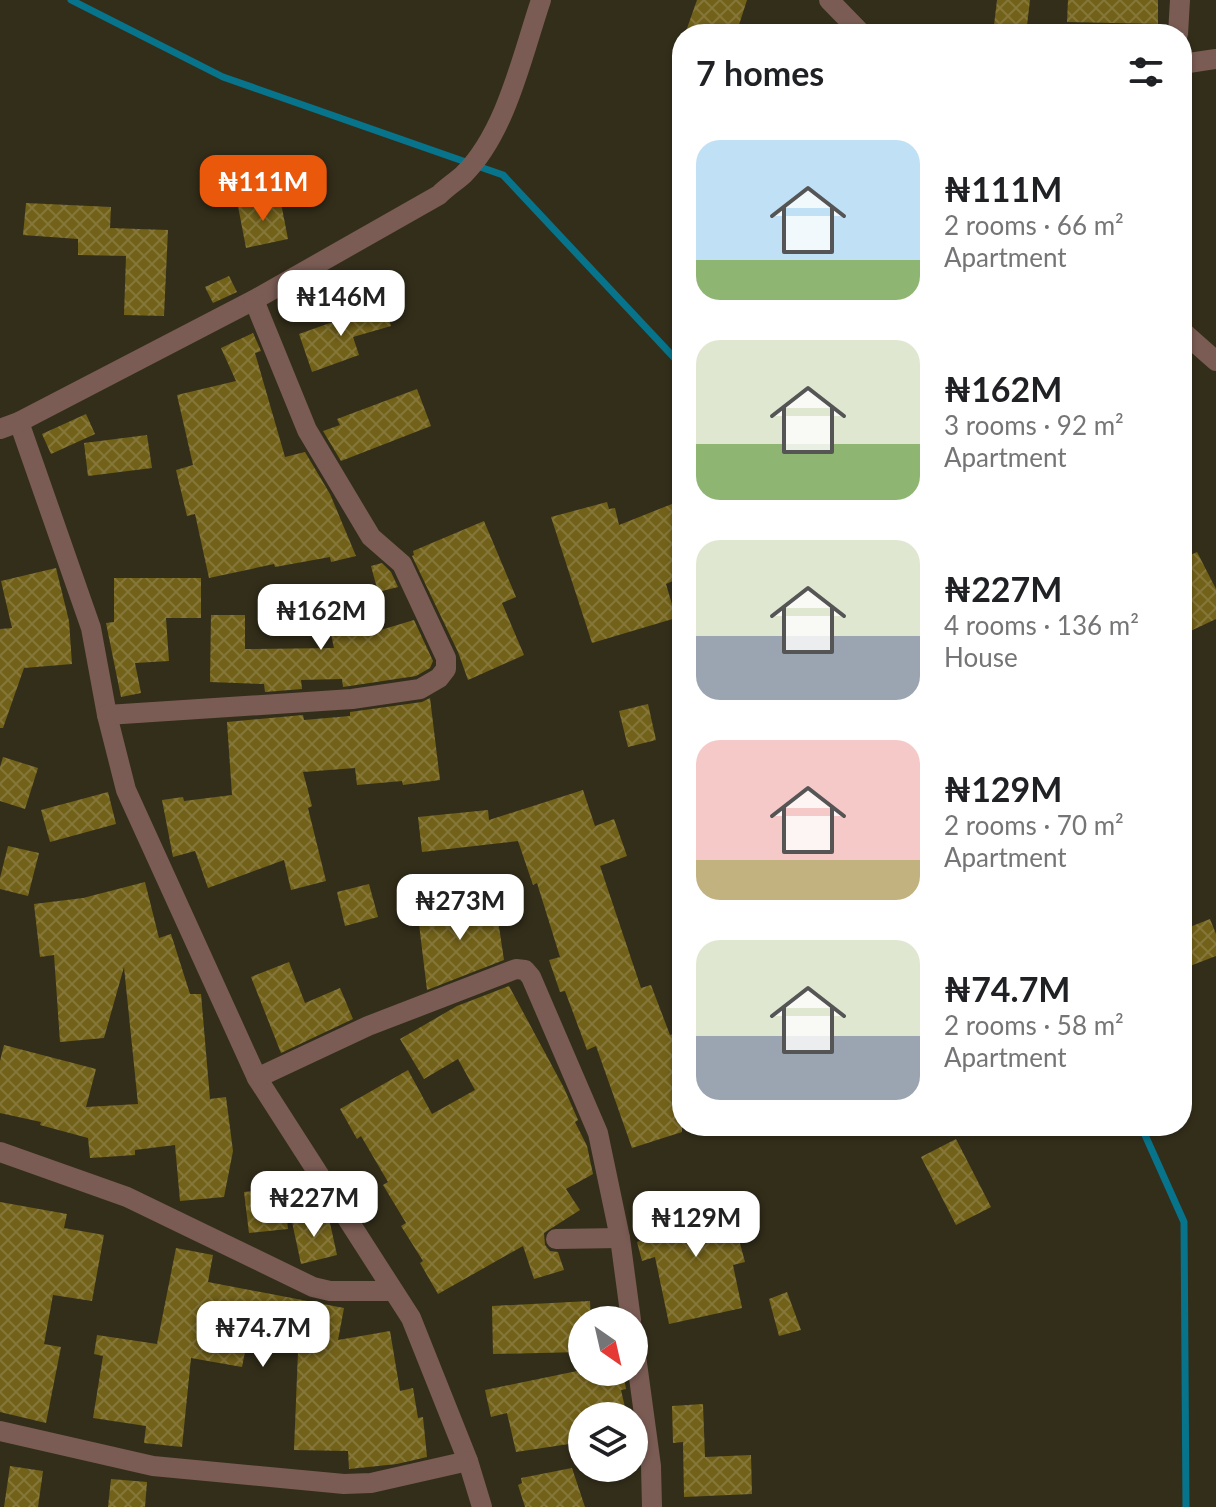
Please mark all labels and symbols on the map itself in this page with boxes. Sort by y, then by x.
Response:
pin: ₦111M [207,155,319,223]
pin: ₦146M [285,270,397,338]
pin: ₦162M [265,584,377,652]
pin: ₦273M [404,874,516,942]
pin: ₦227M [258,1171,370,1239]
pin: ₦129M [640,1191,752,1259]
pin: ₦74.7M [198,1301,328,1369]
north arrow [568,1306,648,1386]

